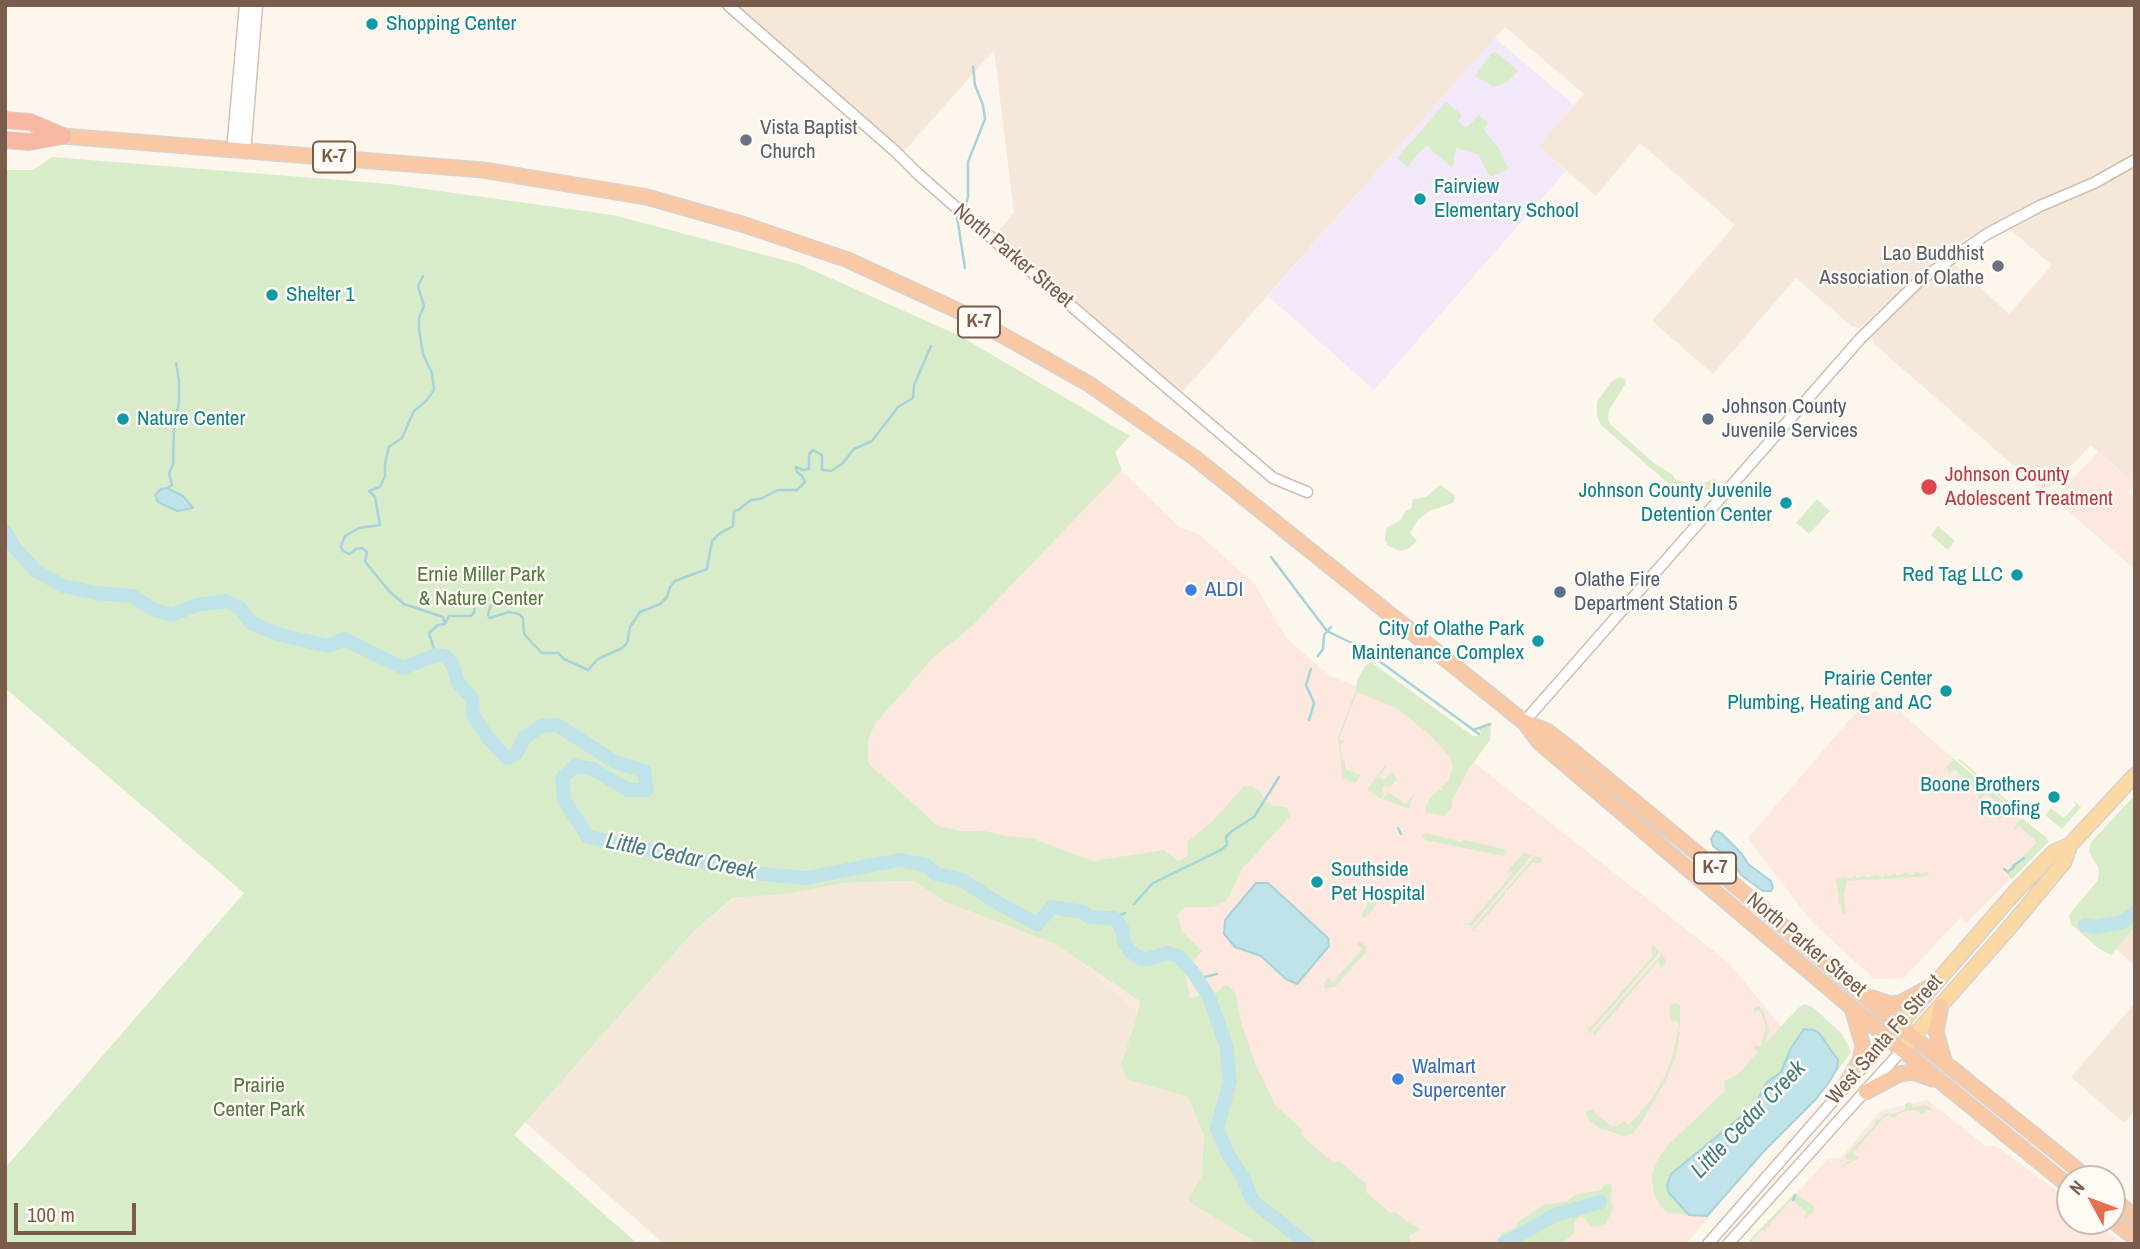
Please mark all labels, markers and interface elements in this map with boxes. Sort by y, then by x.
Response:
place label: Shopping Center [386,11,516,37]
marker: Shopping Center [364,16,380,32]
place label: Vista Baptist Church [760,115,857,165]
marker: Vista Baptist Church [738,132,754,148]
road number: K-7 [313,141,355,172]
place label: Fairview Elementary School [1434,174,1579,224]
marker: Fairview Elementary School [1412,191,1428,207]
street label: North Parker Street [948,199,1078,313]
place label: Lao Buddhist Association of Olathe [1819,241,1984,291]
marker: Lao Buddhist Association of Olathe [1990,258,2006,274]
place label: Shelter 1 [286,282,355,308]
marker: Shelter 1 [264,287,280,303]
road number: K-7 [958,306,1000,338]
place label: Johnson County Juvenile Services [1722,394,1858,444]
place label: Nature Center [137,406,245,432]
marker: Nature Center [115,411,131,427]
marker: Johnson County Juvenile Services [1700,411,1716,427]
place label: Johnson County Adolescent Treatment [1945,462,2113,512]
marker: Johnson County Adolescent Treatment [1919,477,1939,497]
place label: Johnson County Juvenile Detention Center [1579,478,1772,528]
marker: Johnson County Juvenile Detention Center [1778,495,1794,511]
park label: Ernie Miller Park & Nature Center [417,562,545,612]
place label: Red Tag LLC [1902,562,2003,588]
place label: Olathe Fire Department Station 5 [1574,567,1738,617]
marker: Red Tag LLC [2009,567,2025,583]
place label: ALDI [1205,577,1243,603]
marker: ALDI [1183,582,1199,598]
marker: Olathe Fire Department Station 5 [1552,584,1568,600]
place label: City of Olathe Park Maintenance Complex [1352,616,1524,666]
marker: City of Olathe Park Maintenance Complex [1530,633,1546,649]
place label: Prairie Center Plumbing, Heating and AC [1727,666,1932,716]
marker: Prairie Center Plumbing, Heating and AC [1938,683,1954,699]
place label: Boone Brothers Roofing [1920,772,2040,822]
marker: Boone Brothers Roofing [2046,789,2062,805]
water label: Little Cedar Creek [603,828,759,886]
road number: K-7 [1694,852,1736,884]
place label: Southside Pet Hospital [1331,857,1425,907]
marker: Southside Pet Hospital [1309,874,1325,890]
street label: North Parker Street [1741,888,1871,1002]
street label: West Santa Fe Street [1822,970,1948,1110]
place label: Walmart Supercenter [1412,1054,1506,1104]
water label: Little Cedar Creek [1686,1055,1812,1185]
marker: Walmart Supercenter [1390,1071,1406,1087]
park label: Prairie Center Park [213,1073,305,1123]
north arrow [2056,1165,2126,1235]
text: N [2063,1175,2090,1200]
scale bar [18,1190,140,1234]
text: 100 m [27,1200,75,1229]

